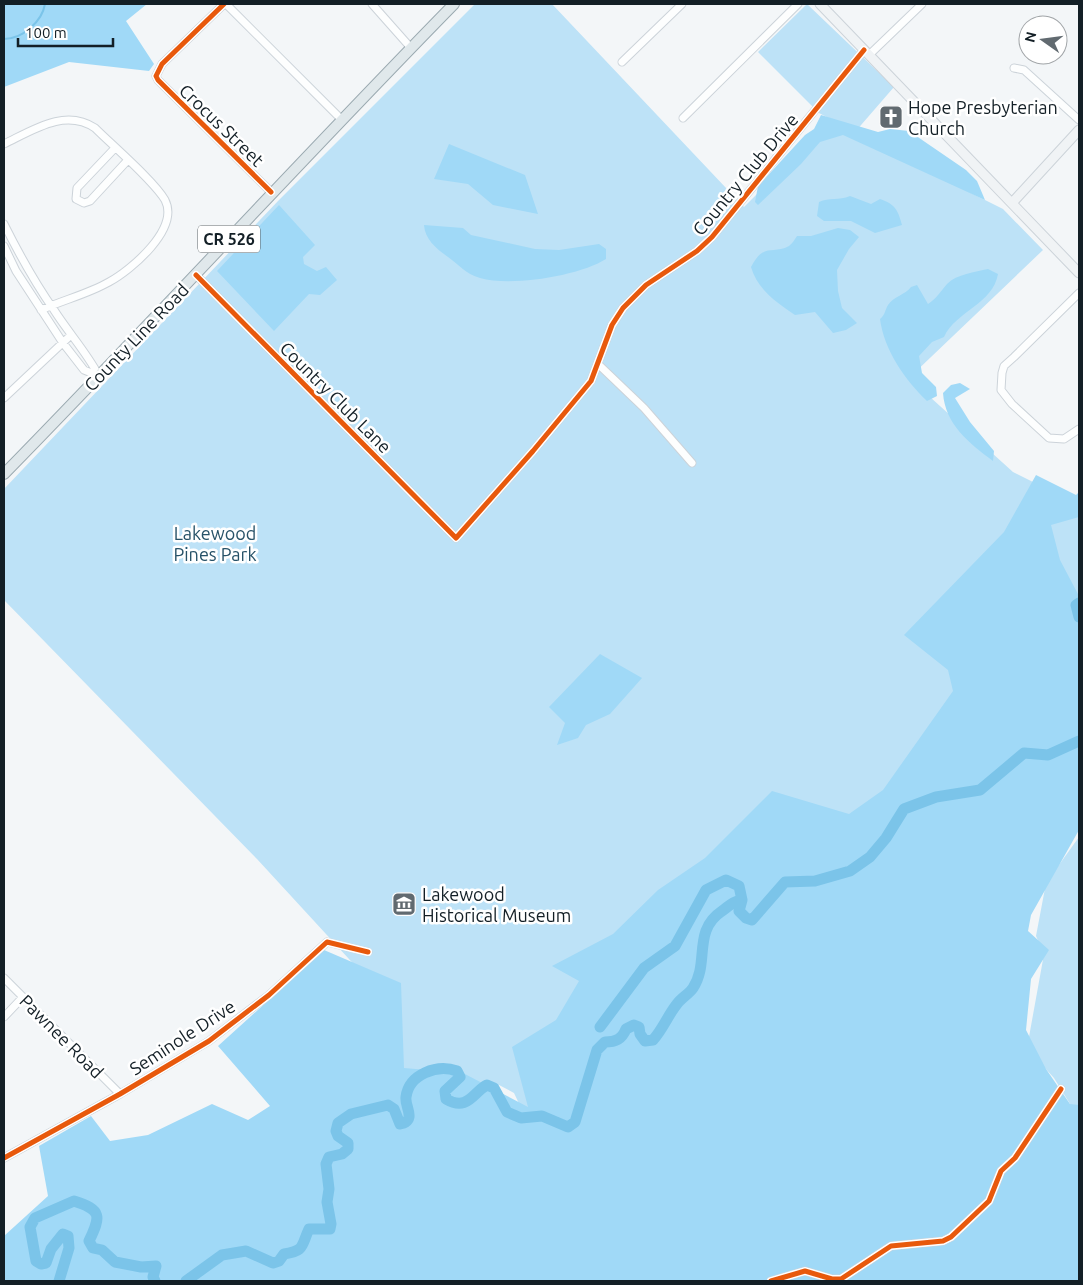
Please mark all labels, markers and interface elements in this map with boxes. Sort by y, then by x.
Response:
scale bar [18,15,112,47]
north arrow [1018,15,1068,65]
text: 100 m [25,24,67,41]
text: N [1021,30,1039,44]
street label: Crocus Street [176,80,268,170]
place label: Hope Presbyterian Church [908,97,1058,138]
church icon: Hope Presbyterian Church [878,104,904,130]
street label: Country Club Drive [688,109,802,239]
road number: CR 526 [198,225,260,252]
street label: County Line Road [80,279,192,395]
street label: Country Club Lane [276,337,396,457]
park label: Lakewood Pines Park [173,523,257,564]
place label: Lakewood Historical Museum [422,884,571,925]
museum icon: Lakewood Historical Museum [391,891,417,917]
street label: Pawnee Road [16,990,108,1082]
street label: Seminole Drive [126,996,238,1078]

